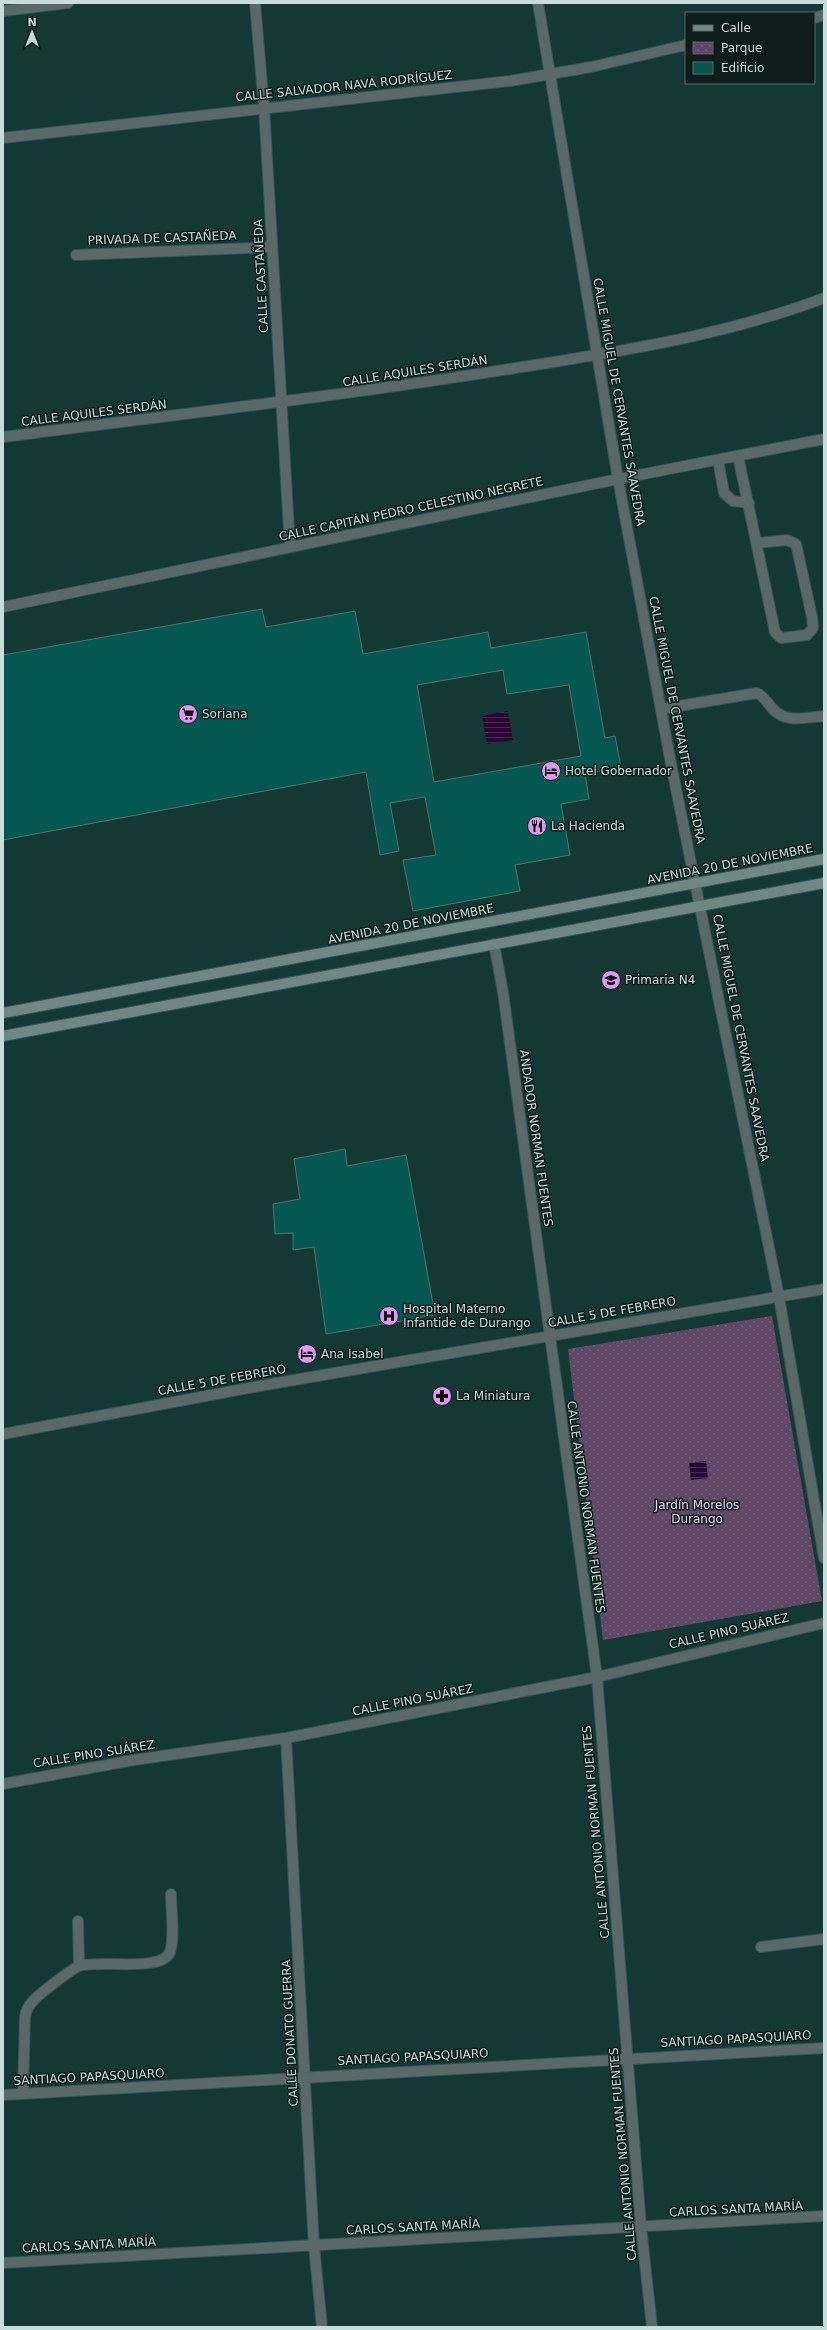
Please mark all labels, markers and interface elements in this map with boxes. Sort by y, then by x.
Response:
north arrow [12,12,52,52]
legend [685,12,815,84]
text: N [27,16,37,29]
text: Calle [721,21,751,35]
text: Parque [721,41,762,55]
text: Edificio [721,61,764,75]
street label: CALLE SALVADOR NAVA RODRÍGUEZ [235,67,453,104]
street label: CALLE CASTAÑEDA [250,218,271,333]
street label: PRIVADA DE CASTAÑEDA [87,227,238,248]
street label: CALLE MIGUEL DE CERVANTES SAAVEDRA [590,277,648,528]
street label: CALLE AQUILES SERDÁN [341,352,488,389]
street label: CALLE AQUILES SERDÁN [20,396,168,429]
street label: CALLE CAPITÁN PEDRO CELESTINO NEGRETE [278,473,544,544]
street label: CALLE MIGUEL DE CERVANTES SAAVEDRA [646,595,708,846]
supermarket icon: Soriana [177,703,199,725]
place label: Soriana [202,707,248,721]
hotel icon: Hotel Gobernador [540,760,562,782]
place label: Hotel Gobernador [565,764,672,778]
restaurant icon: La Hacienda [526,815,548,837]
place label: La Hacienda [551,819,625,833]
street label: AVENIDA 20 DE NOVIEMBRE [646,841,814,887]
street label: AVENIDA 20 DE NOVIEMBRE [327,901,495,947]
street label: CALLE MIGUEL DE CERVANTES SAAVEDRA [710,913,772,1164]
school or university icon: Primaria N4 [600,969,622,991]
place label: Primaria N4 [625,973,695,987]
street label: ANDADOR NORMAN FUENTES [517,1049,555,1227]
street label: CALLE 5 DE FEBRERO [547,1294,677,1330]
place label: Hospital Materno Infantide de Durango [403,1302,531,1330]
hospital icon: Hospital Materno Infantide de Durango [378,1305,400,1327]
hotel icon: Ana Isabel [296,1343,318,1365]
place label: Ana Isabel [321,1347,383,1361]
street label: CALLE 5 DE FEBRERO [157,1362,287,1398]
pharmacy icon: La Miniatura [431,1385,453,1407]
place label: La Miniatura [456,1389,530,1403]
street label: CALLE ANTONIO NORMAN FUENTES [564,1400,608,1614]
park label: Jardín Morelos Durango [654,1498,739,1526]
street label: CALLE PINO SUÁREZ [667,1609,791,1652]
street label: CALLE PINO SUÁREZ [351,1680,475,1719]
street label: CALLE ANTONIO NORMAN FUENTES [580,1725,612,1939]
street label: CALLE PINO SUÁREZ [32,1736,156,1771]
street label: CALLE DONATO GUERRA [279,1958,301,2107]
street label: SANTIAGO PAPASQUIARO [660,2028,812,2050]
street label: SANTIAGO PAPASQUIARO [337,2046,489,2068]
street label: CALLE ANTONIO NORMAN FUENTES [607,2047,639,2261]
street label: SANTIAGO PAPASQUIARO [13,2066,165,2088]
street label: CARLOS SANTA MARÍA [669,2197,804,2220]
street label: CARLOS SANTA MARÍA [346,2215,481,2238]
street label: CARLOS SANTA MARÍA [22,2233,157,2256]

